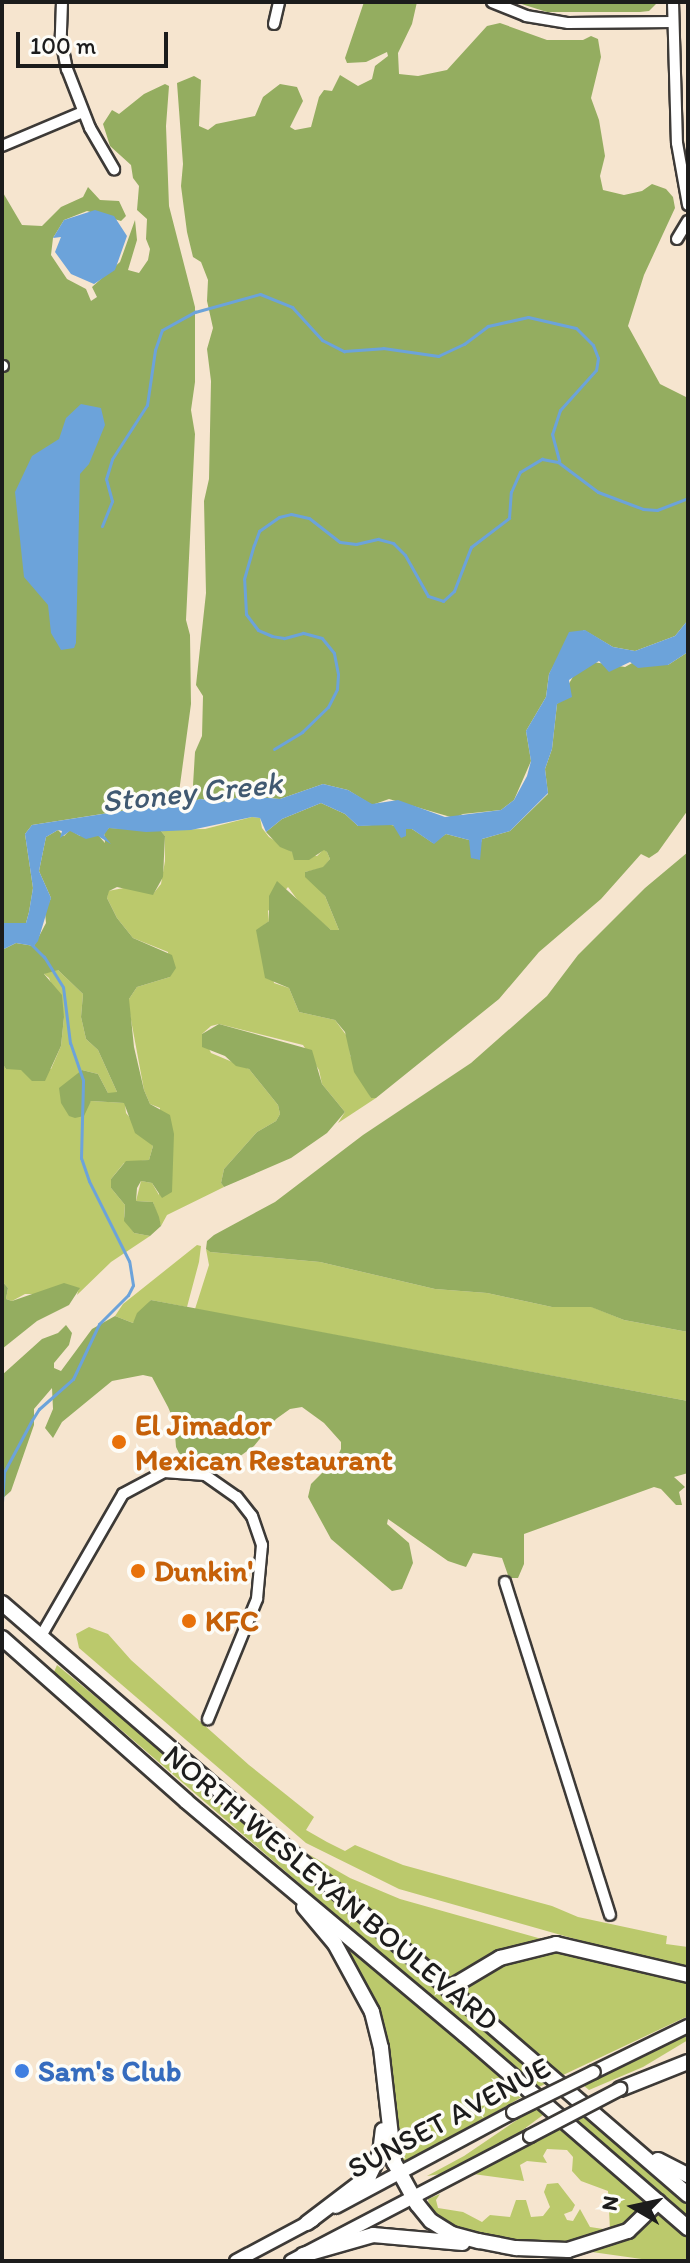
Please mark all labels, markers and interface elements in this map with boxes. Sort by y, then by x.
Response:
scale bar [20,16,172,66]
text: 100 m [30,31,96,60]
water label: Stoney Creek [100,763,284,821]
place label: El Jimador Mexican Restaurant [135,1407,392,1478]
marker: El Jimador Mexican Restaurant [110,1433,128,1451]
place label: Dunkin' [154,1553,253,1589]
marker: Dunkin' [129,1562,147,1580]
place label: KFC [205,1603,259,1639]
marker: KFC [180,1612,198,1630]
street label: NORTH WESLEYAN BOULEVARD [156,1737,506,2039]
street label: SUNSET AVENUE [342,2050,556,2186]
place label: Sam's Club [38,2053,181,2089]
marker: Sam's Club [13,2062,31,2080]
north arrow [594,2167,674,2247]
text: N [595,2194,624,2213]

